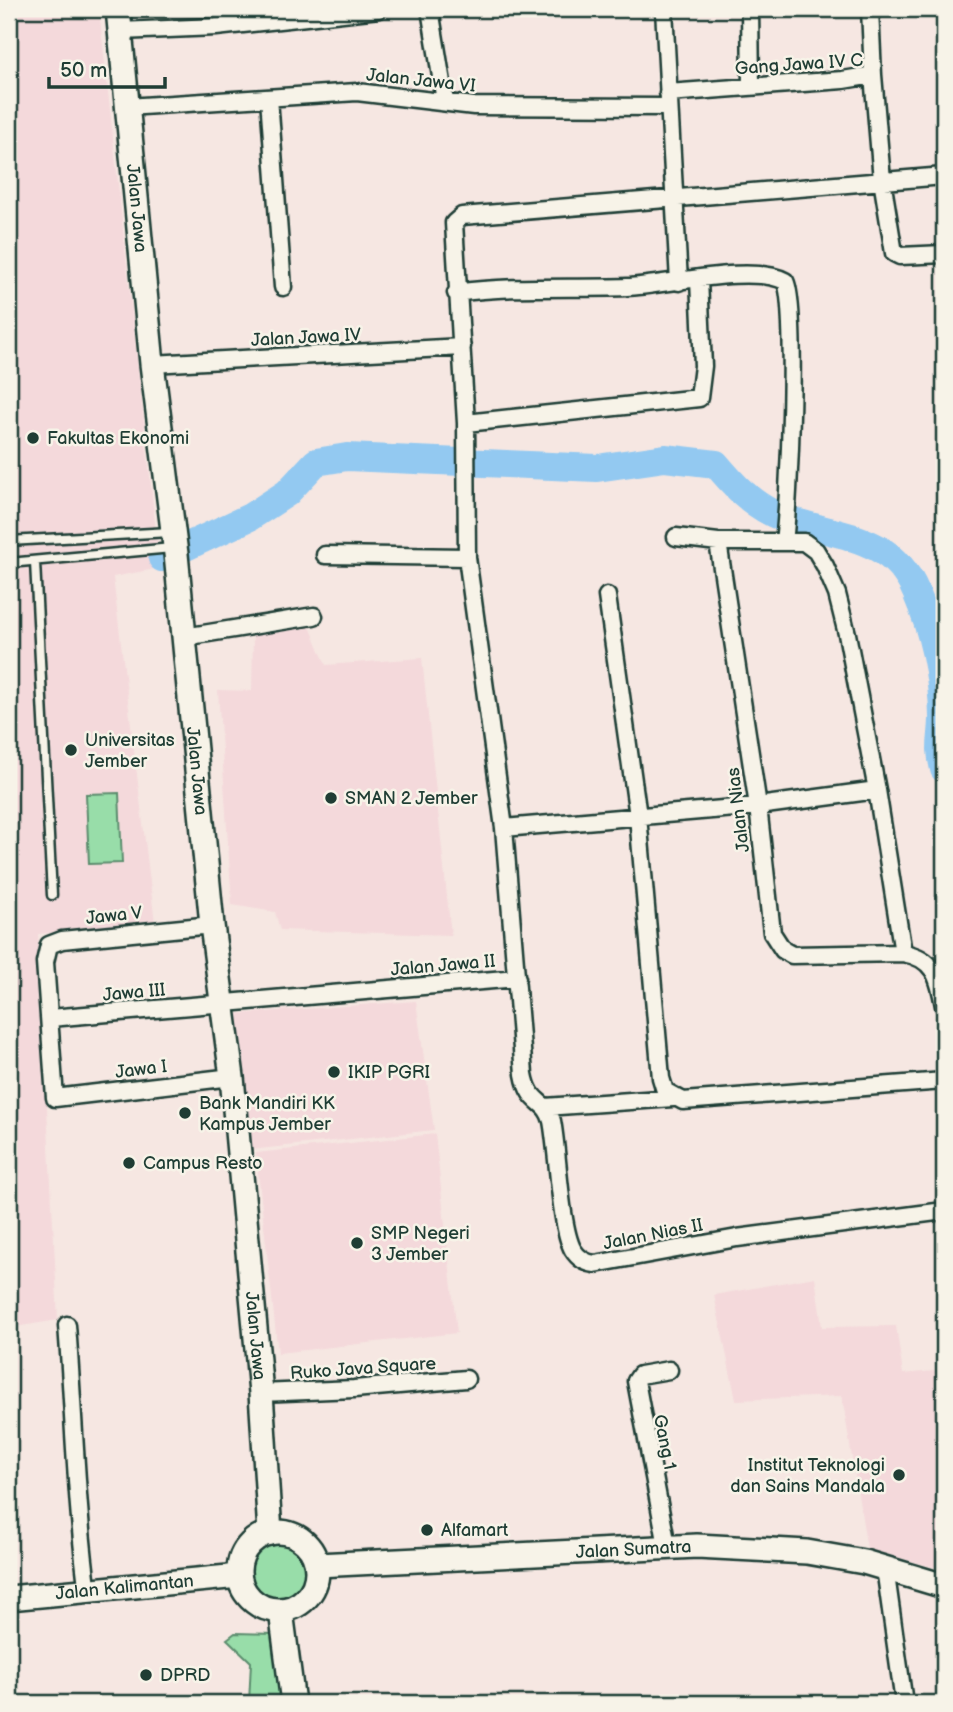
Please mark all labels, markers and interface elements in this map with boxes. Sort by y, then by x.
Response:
scale bar [49,46,164,90]
street label: Gang Jawa IV C [734,50,864,79]
text: 50 m [60,58,107,83]
street label: Jalan Jawa VI [365,64,477,97]
street label: Jalan Jawa [122,163,151,253]
street label: Jalan Jawa IV [250,324,362,351]
place label: Fakultas Ekonomi [47,428,189,449]
marker: Fakultas Ekonomi [25,430,41,446]
street label: Jalan Jawa [182,726,211,816]
place label: Universitas Jember [85,730,175,772]
marker: Universitas Jember [63,742,79,758]
street label: Jalan Nias [723,766,754,853]
place label: SMAN 2 Jember [345,788,478,809]
marker: SMAN 2 Jember [323,790,339,806]
street label: Jawa V [85,902,143,929]
street label: Jalan Jawa II [390,950,496,981]
street label: Jawa III [102,979,166,1006]
street label: Jawa I [114,1056,168,1083]
place label: IKIP PGRI [348,1062,430,1083]
marker: IKIP PGRI [326,1064,342,1080]
place label: Bank Mandiri KK Kampus Jember [199,1093,335,1135]
marker: Bank Mandiri KK Kampus Jember [177,1105,193,1121]
place label: Campus Resto [143,1153,263,1174]
marker: Campus Resto [121,1155,137,1171]
street label: Jalan Nias II [601,1215,705,1254]
place label: SMP Negeri 3 Jember [371,1223,470,1265]
marker: SMP Negeri 3 Jember [349,1235,365,1251]
street label: Jalan Jawa [241,1291,270,1381]
street label: Ruko Java Square [289,1353,437,1384]
street label: Gang 1 [649,1413,680,1472]
place label: Institut Teknologi dan Sains Mandala [730,1455,885,1497]
marker: Institut Teknologi dan Sains Mandala [891,1467,907,1483]
place label: Alfamart [441,1520,509,1541]
marker: Alfamart [419,1522,435,1538]
street label: Jalan Sumatra [575,1536,692,1563]
street label: Jalan Kalimantan [54,1570,195,1605]
place label: DPRD [160,1665,210,1686]
marker: DPRD [138,1667,154,1683]

